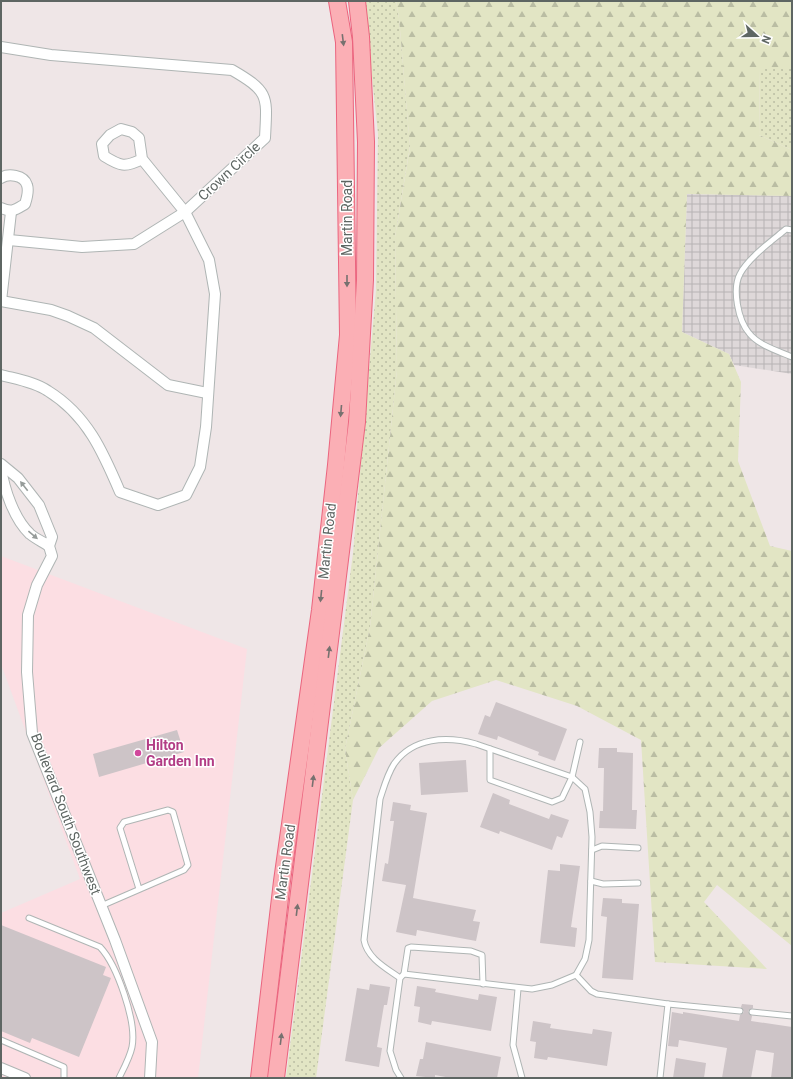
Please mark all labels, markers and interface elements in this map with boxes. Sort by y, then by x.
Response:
north arrow [737,16,777,56]
one-way arrow [340,33,346,46]
text: N [758,33,773,46]
street label: Crown Circle [195,138,263,204]
street label: Martin Road [339,180,355,256]
one-way arrow [344,275,351,287]
one-way arrow [337,405,344,417]
one-way arrow [20,480,28,491]
street label: Martin Road [315,502,339,580]
one-way arrow [28,530,38,539]
one-way arrow [318,590,324,602]
one-way arrow [326,646,332,658]
street label: Boulevard South Southwest [28,731,104,897]
place label: Hilton Garden Inn [146,737,215,769]
marker: Hilton Garden Inn [133,748,143,758]
one-way arrow [310,775,316,787]
street label: Martin Road [272,823,298,901]
one-way arrow [294,904,300,916]
one-way arrow [278,1033,284,1045]

